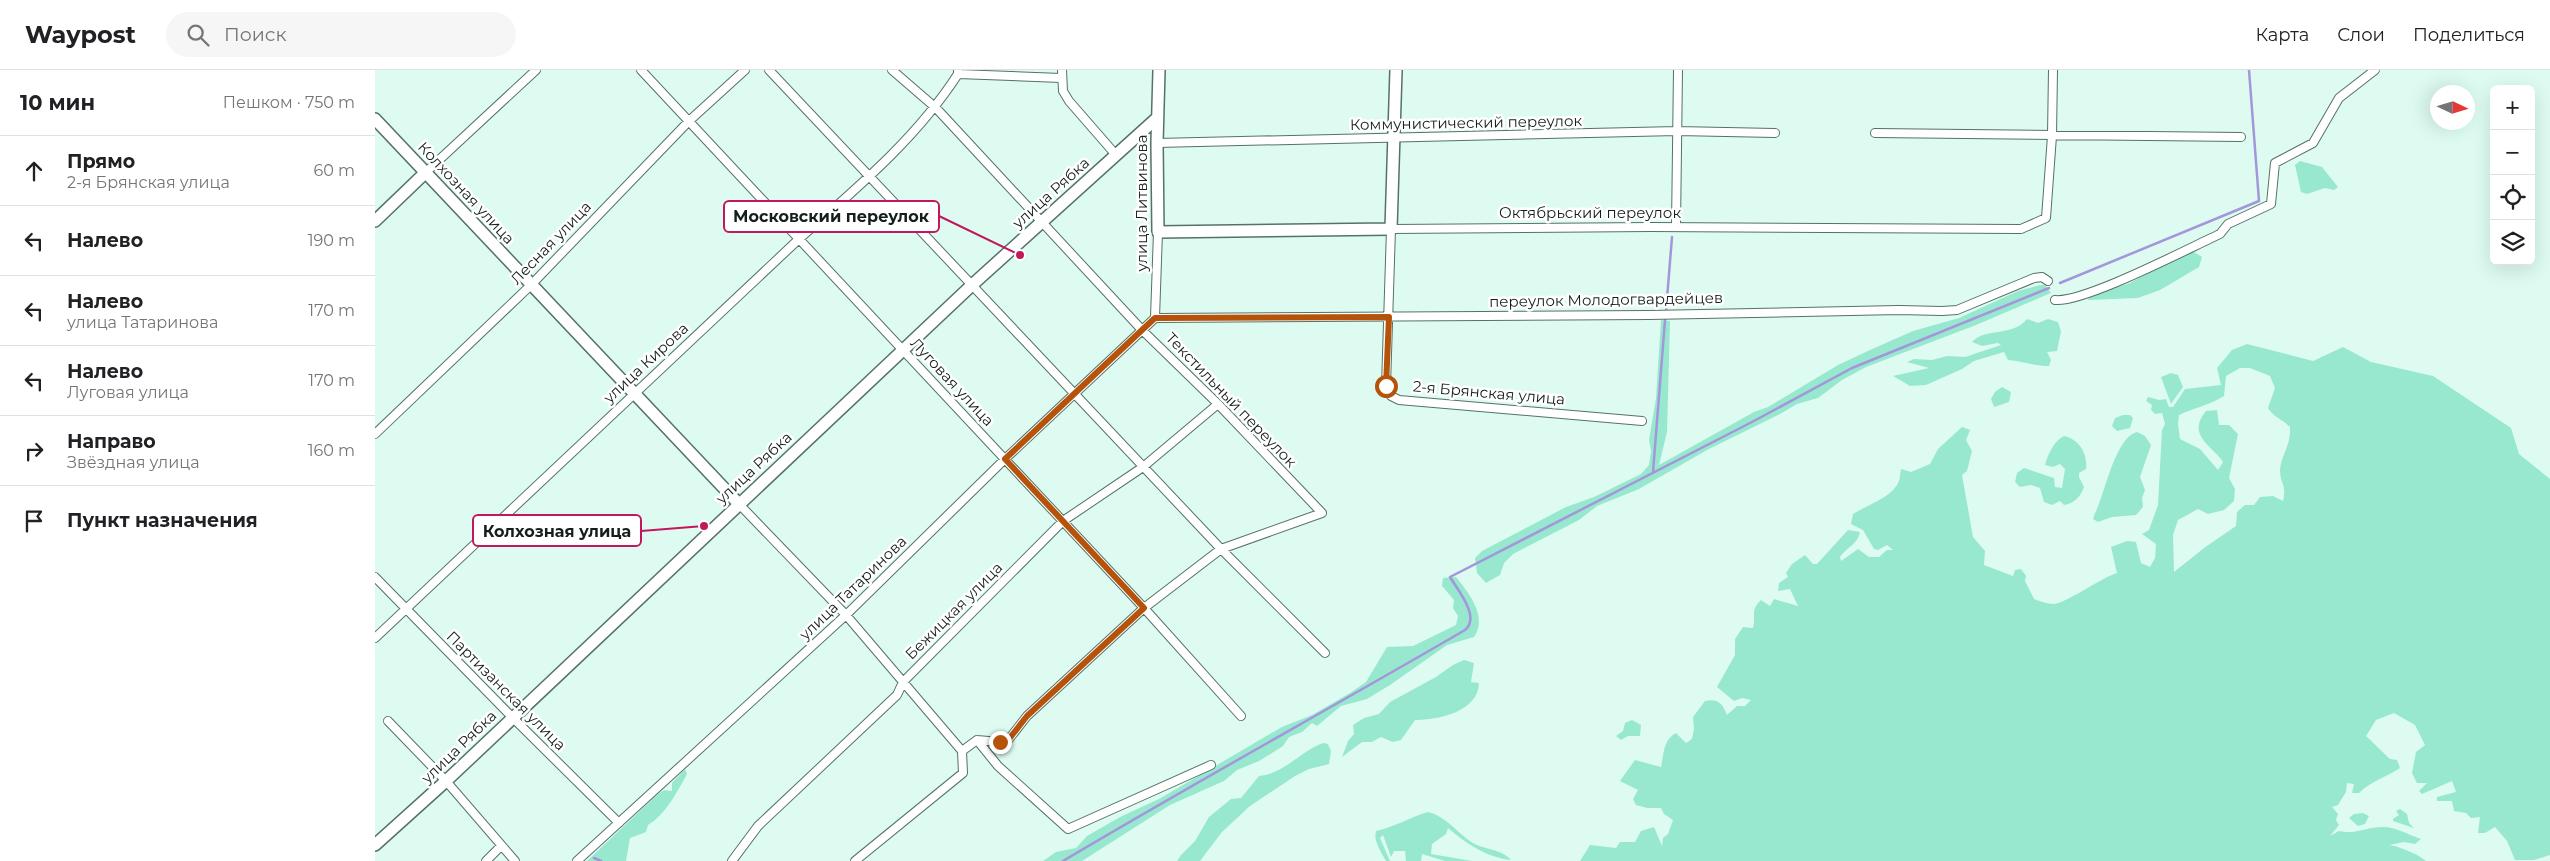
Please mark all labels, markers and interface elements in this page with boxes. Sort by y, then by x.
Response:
search box [166,12,516,57]
text: Waypost [25,20,136,49]
icon: search [184,21,212,49]
text: Поиск [224,23,287,46]
text: Карта [2255,24,2309,46]
text: Слои [2337,24,2385,46]
text: Поделиться [2413,24,2525,46]
north arrow [2430,85,2475,130]
map controls [2490,85,2535,265]
button: + [2490,85,2535,130]
text: 10 мин [20,90,95,115]
text: Пешком · 750 m [223,93,355,112]
street label: Коммунистический переулок [1350,111,1583,134]
button: − [2490,130,2535,175]
street label: улица Литвинова [1132,135,1151,272]
street label: Колхозная улица [414,138,519,248]
text: Прямо [67,150,135,173]
street label: улица Рябка [1007,153,1093,233]
icon: ahead [20,157,48,185]
text: 60 m [313,161,355,180]
text: 2-я Брянская улица [67,173,230,192]
button: locate [2490,175,2535,220]
street label: Лесная улица [506,197,595,288]
callout: Московский переулок [724,201,939,232]
street label: Октябрьский переулок [1499,203,1681,222]
text: Московский переулок [733,207,930,226]
button: layers [2490,220,2535,265]
icon: left [20,227,48,255]
text: Налево [67,229,143,252]
text: 190 m [308,231,355,250]
street label: переулок Молодогвардейцев [1489,288,1723,311]
text: Налево [67,290,143,313]
icon: left [20,297,48,325]
text: 170 m [308,301,355,320]
text: улица Татаринова [67,313,218,332]
street label: улица Кирова [599,318,692,407]
street label: Текстильный переулок [1162,328,1301,471]
street label: Луговая улица [906,333,998,430]
text: Налево [67,360,143,383]
icon: left [20,367,48,395]
text: 170 m [308,371,355,390]
route start [1375,375,1398,398]
street label: 2-я Брянская улица [1412,376,1566,409]
text: Луговая улица [67,383,189,402]
street label: улица Рябка [711,428,796,508]
text: Направо [67,430,156,453]
icon: right [20,437,48,465]
text: 160 m [308,441,355,460]
text: Звёздная улица [67,453,199,472]
icon: arrive [20,507,48,535]
text: Пункт назначения [67,509,258,532]
callout: Колхозная улица [473,515,641,546]
text: Колхозная улица [483,522,631,541]
street label: улица Татаринова [794,532,910,644]
street label: Бежицкая улица [901,558,1006,663]
street label: Партизанская улица [443,627,570,754]
street label: улица Рябка [416,706,500,788]
route end [989,731,1012,754]

